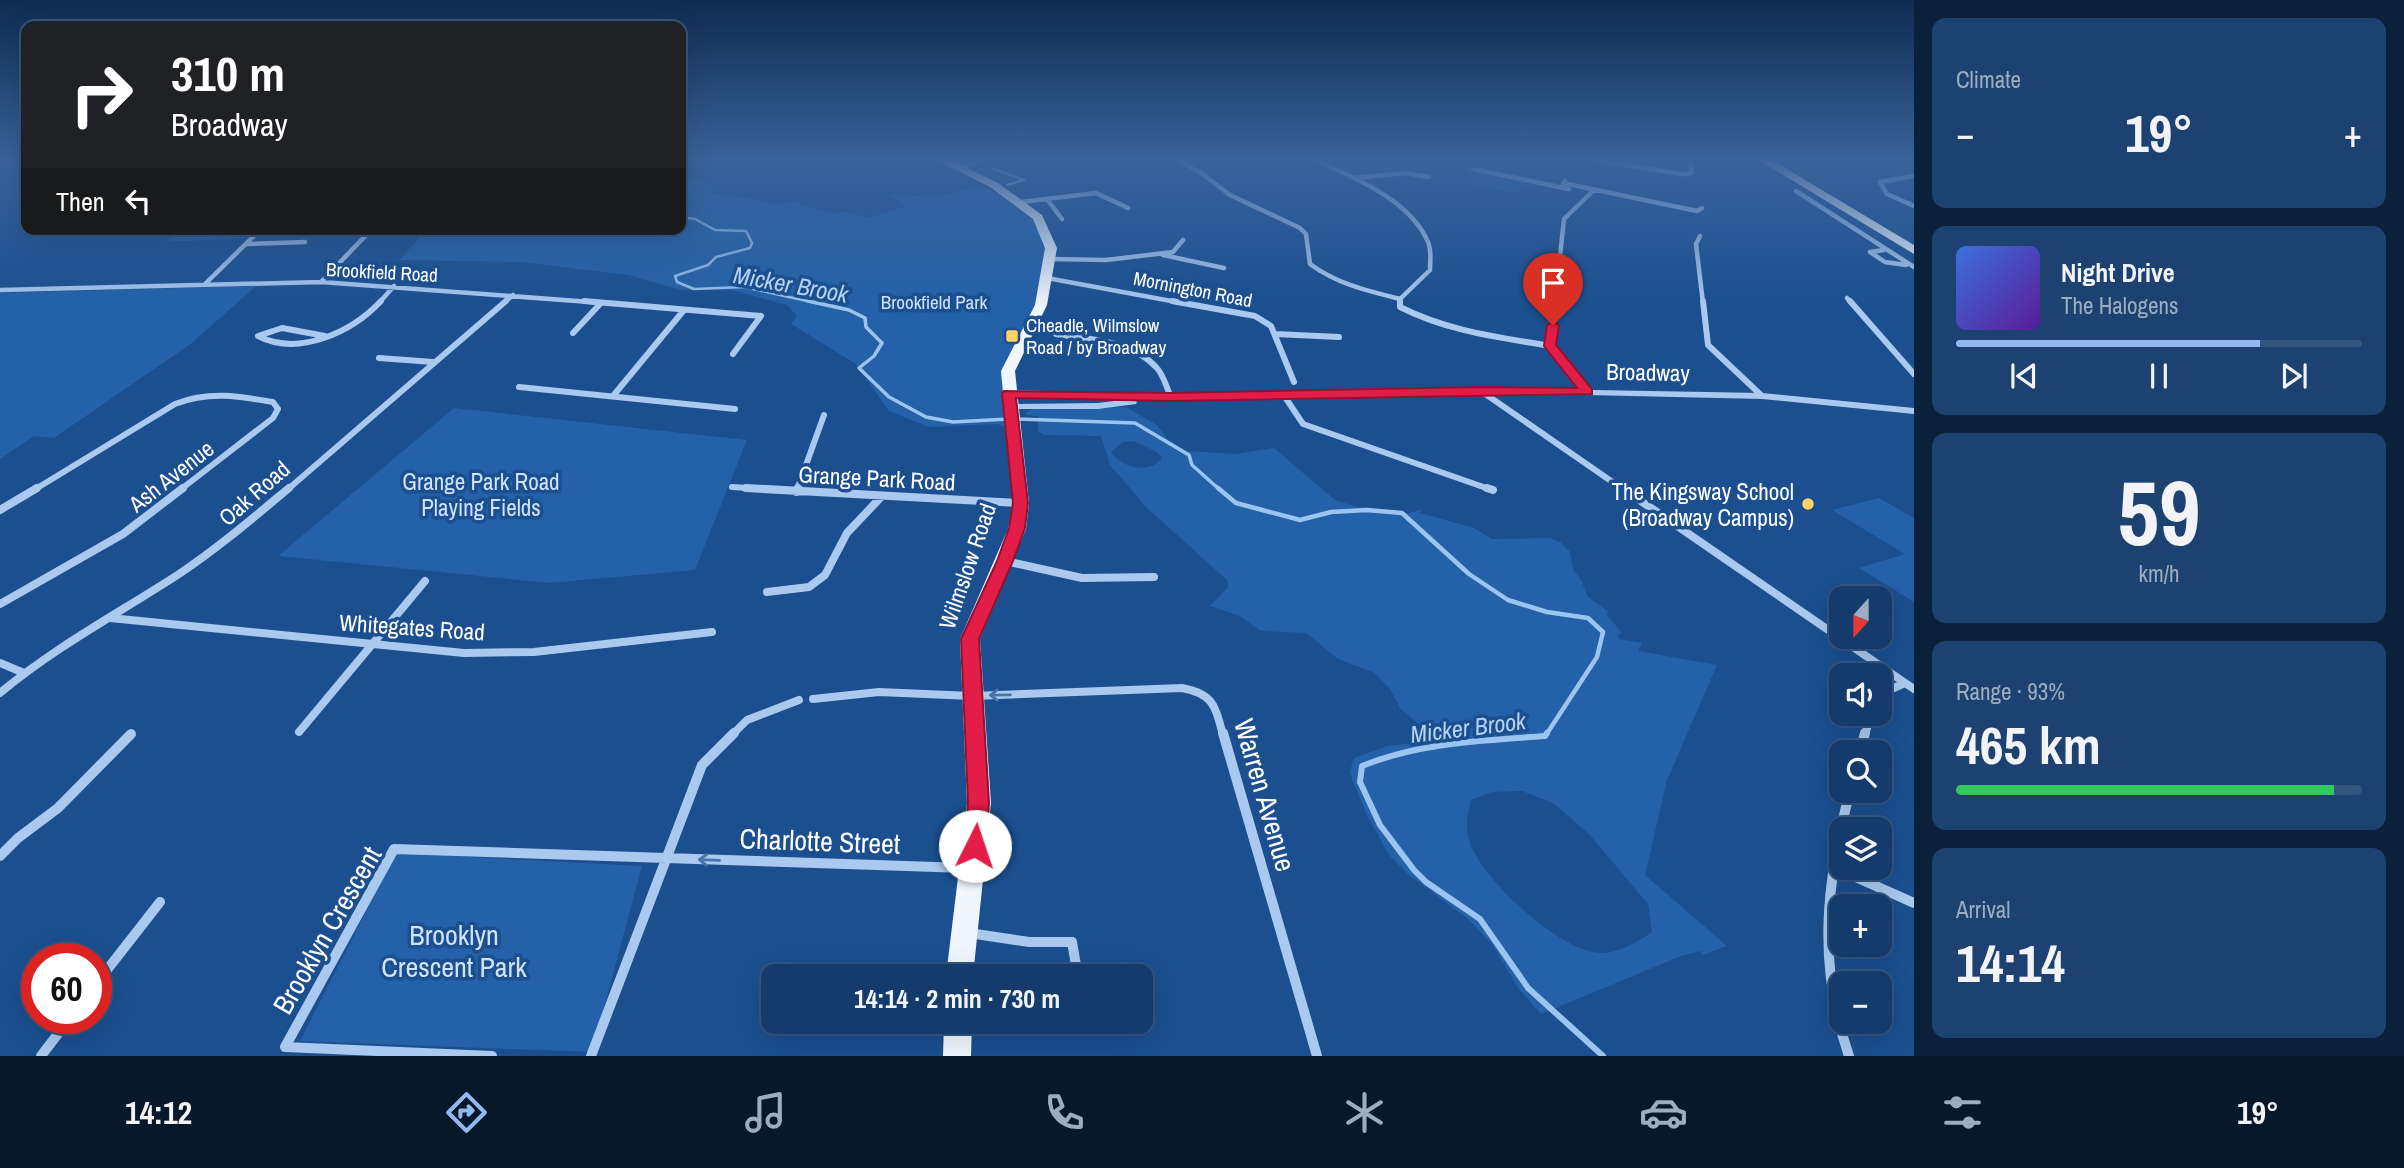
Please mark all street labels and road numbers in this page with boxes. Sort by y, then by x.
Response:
street label: Brookfield Road [326,256,438,288]
street label: Mornington Road [1131,265,1255,313]
street label: Broadway [1606,356,1691,388]
street label: Ash Avenue [121,433,220,520]
street label: Oak Road [212,453,296,533]
street label: Grange Park Road [798,458,956,498]
street label: Wilmslow Road [931,499,1003,633]
street label: Whitegates Road [338,606,486,648]
street label: Warren Avenue [1225,714,1305,876]
street label: Charlotte Street [739,819,901,863]
street label: Brooklyn Crescent [264,839,390,1021]

